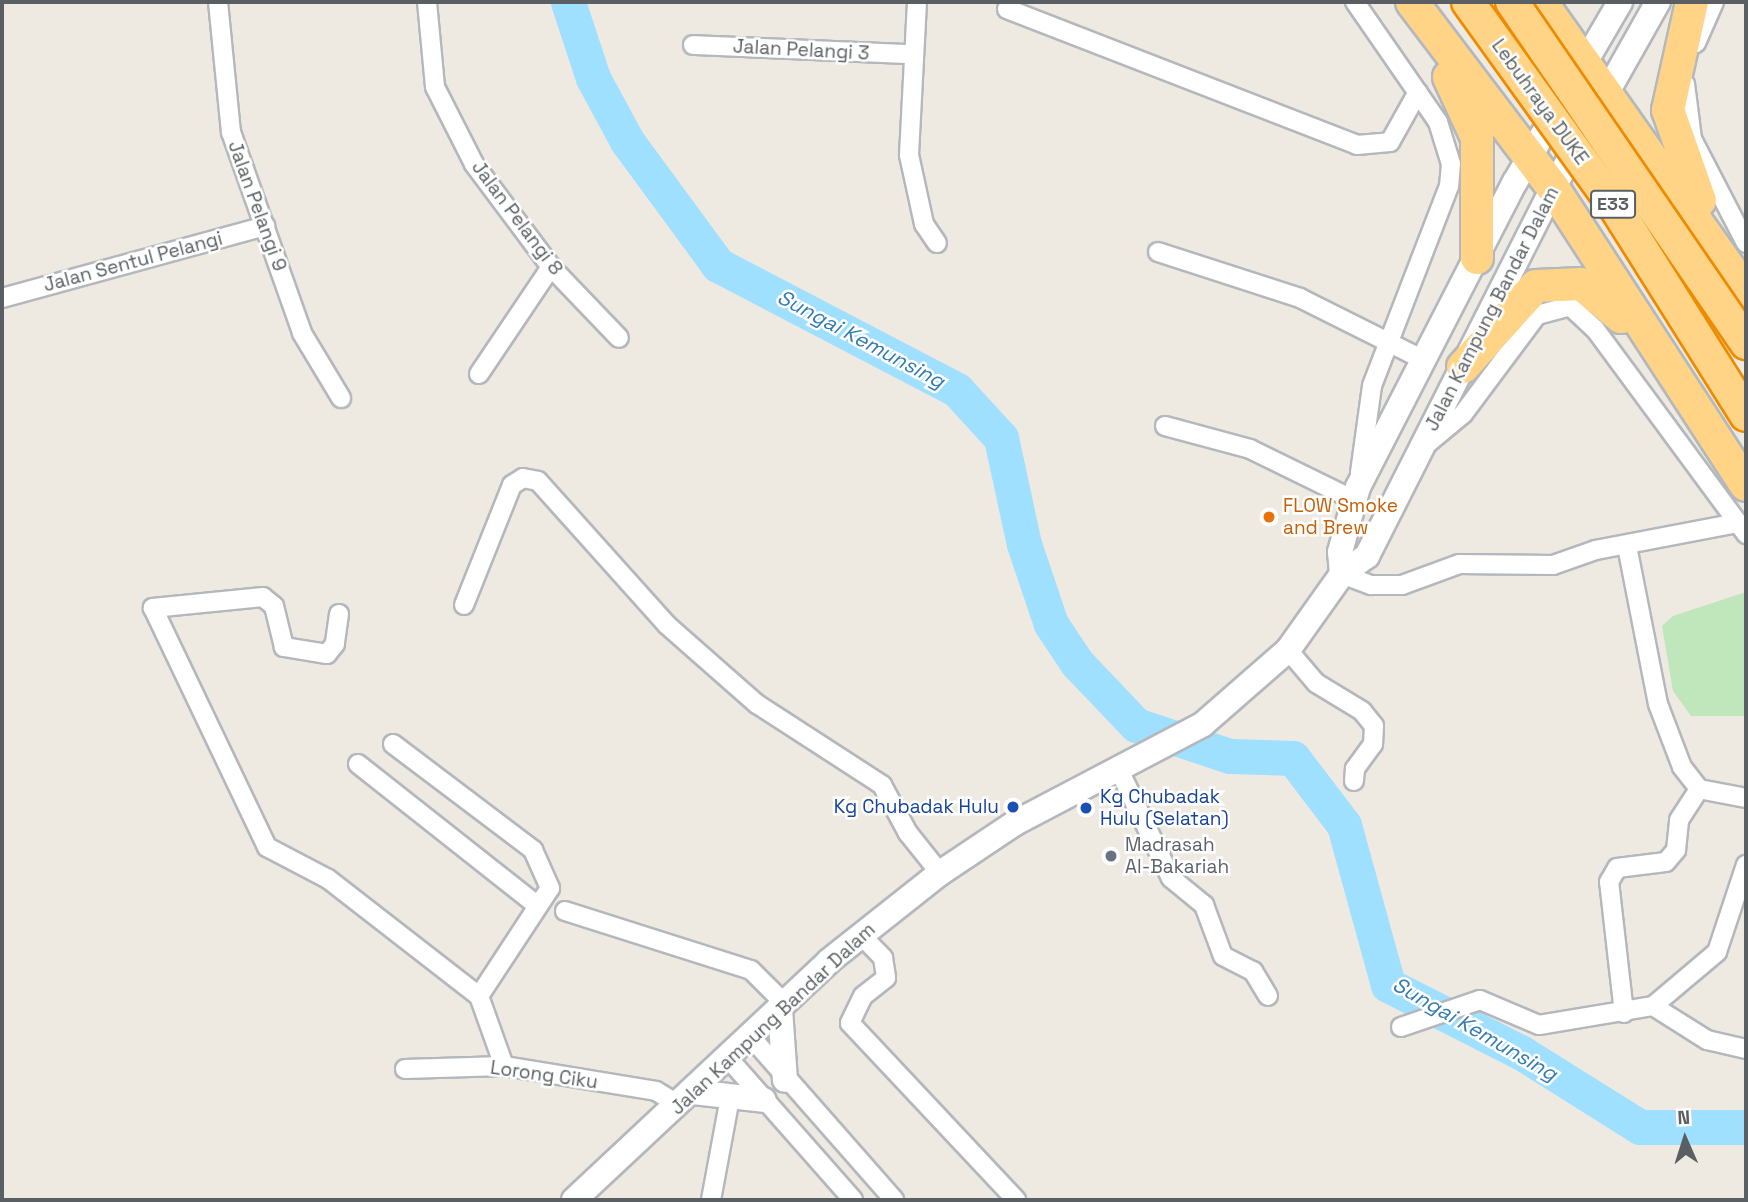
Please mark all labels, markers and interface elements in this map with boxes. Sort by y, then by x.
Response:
street label: Jalan Pelangi 3 [732,35,870,65]
street label: Lebuhraya DUKE [1487,35,1593,169]
street label: Jalan Pelangi 9 [223,138,291,274]
street label: Jalan Pelangi 8 [467,156,567,280]
street label: Jalan Kampung Bandar Dalam [1420,183,1564,435]
road number: E33 [1588,190,1638,218]
street label: Jalan Sentul Pelangi [41,227,225,297]
water label: Sungai Kemunsing [773,284,949,394]
place label: FLOW Smoke and Brew [1283,495,1398,539]
marker: FLOW Smoke and Brew [1261,509,1277,525]
place label: Kg Chubadak Hulu (Selatan) [1100,786,1229,830]
place label: Kg Chubadak Hulu [834,796,999,818]
marker: Kg Chubadak Hulu [1005,799,1021,815]
marker: Kg Chubadak Hulu (Selatan) [1078,800,1094,816]
place label: Madrasah Al-Bakariah [1125,834,1229,878]
marker: Madrasah Al-Bakariah [1103,848,1119,864]
street label: Jalan Kampung Bandar Dalam [666,918,880,1120]
water label: Sungai Kemunsing [1388,972,1562,1086]
street label: Lorong Ciku [489,1056,599,1094]
north arrow [1650,1104,1720,1174]
text: N [1677,1105,1691,1130]

